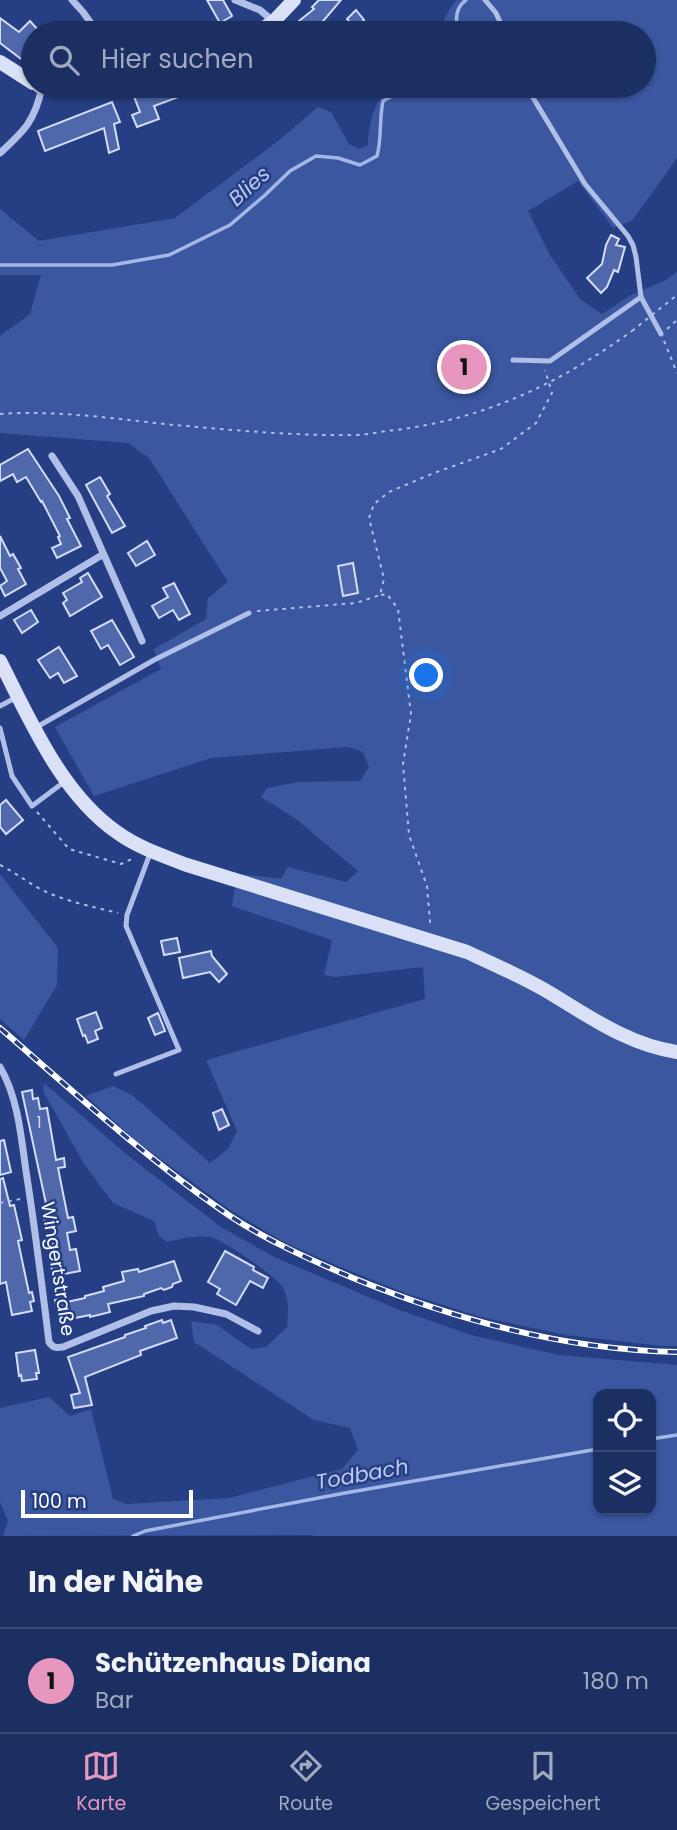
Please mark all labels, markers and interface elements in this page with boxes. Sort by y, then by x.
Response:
search box [21,21,656,98]
icon: search [45,41,83,79]
text: Hier suchen [101,41,254,77]
water label: Blies [222,159,276,213]
pin: 1 [441,341,487,393]
your location [409,658,443,692]
house number: 1 [36,1111,42,1134]
street label: Wingertstraße [34,1200,82,1338]
map controls [593,1389,656,1515]
button: locate [593,1389,656,1452]
water label: Todbach [313,1452,411,1496]
button: layers [593,1452,656,1515]
scale bar [21,1487,192,1519]
text: 100 m [32,1488,87,1515]
text: In der Nähe [28,1560,203,1603]
text: Schützenhaus Diana [95,1645,371,1681]
text: 1 [47,1665,55,1697]
text: 180 m [583,1665,649,1697]
text: Bar [95,1684,133,1716]
tab: Karte [76,1747,126,1818]
tab: Route [279,1747,333,1818]
tab: Gespeichert [486,1747,601,1818]

